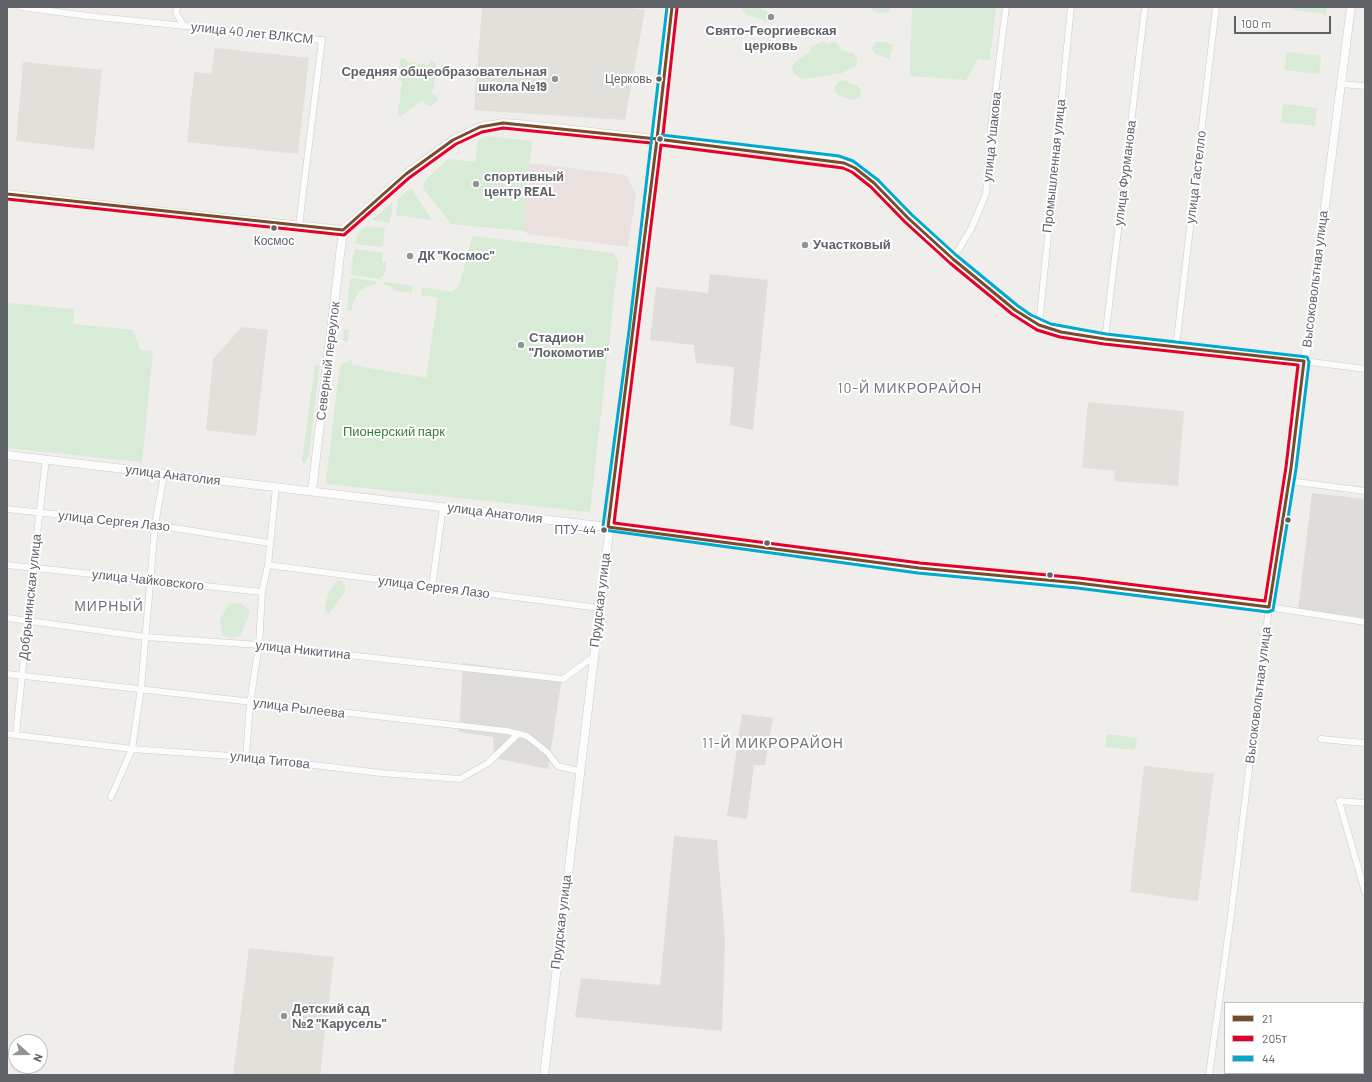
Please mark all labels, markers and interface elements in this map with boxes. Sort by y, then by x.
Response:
scale bar [1236,8,1333,34]
marker: Свято-Георгиевская церковь [766,12,776,22]
text: 100 m [1241,16,1271,30]
street label: улица 40 лет ВЛКСМ [190,19,314,47]
place label: Свято-Георгиевская церковь [706,23,836,54]
place label: Средняя общеобразовательная школа №19 [341,64,547,95]
place label: Церковь [605,72,652,86]
marker: Средняя общеобразовательная школа №19 [550,74,560,84]
marker: Церковь [654,74,664,84]
street label: улица Ушакова [980,91,1004,183]
street label: Промышленная улица [1039,98,1069,234]
street label: улица Фурманова [1111,119,1139,227]
street label: улица Гастелло [1183,130,1209,224]
unlabelled marker [655,134,665,144]
place label: спортивный центр REAL [484,169,564,200]
marker: спортивный центр REAL [471,179,481,189]
street label: Высоковольтная улица [1299,210,1331,348]
marker: Космос [269,223,279,233]
place label: Космос [254,234,294,248]
place label: Участковый [813,237,891,253]
marker: Участковый [800,240,810,250]
place label: ДК "Космос" [418,248,495,264]
marker: ДК "Космос" [405,251,415,261]
street label: Северный переулок [313,301,343,421]
place label: Стадион "Локомотив" [529,330,609,361]
marker: Стадион "Локомотив" [516,340,526,350]
district label: 10-Й МИКРОРАЙОН [838,380,982,396]
park label: Пионерский парк [343,424,445,440]
street label: улица Анатолия [125,461,221,489]
street label: улица Анатолия [447,499,543,527]
street label: улица Сергея Лазо [57,507,171,535]
unlabelled marker [1283,515,1293,525]
place label: ПТУ-44 [554,523,596,537]
marker: ПТУ-44 [599,525,609,535]
street label: Добрынинская улица [16,533,44,661]
unlabelled marker [762,538,772,548]
street label: Прудская улица [586,552,614,648]
street label: улица Чайковского [91,566,205,594]
unlabelled marker [1045,570,1055,580]
street label: улица Сергея Лазо [377,572,491,602]
district label: МИРНЫЙ [74,598,144,614]
street label: Высоковольтная улица [1242,626,1274,764]
street label: улица Никитина [255,637,351,663]
street label: улица Рылеева [252,695,346,721]
district label: 11-Й МИКРОРАЙОН [702,735,844,751]
street label: улица Титова [229,748,311,772]
street label: Прудская улица [547,874,575,970]
place label: Детский сад №2 "Карусель" [292,1001,386,1032]
legend [1224,1002,1364,1074]
marker: Детский сад №2 "Карусель" [279,1011,289,1021]
text: 21 [1262,1011,1272,1025]
text: 205т [1262,1031,1287,1045]
north arrow [8,1034,48,1074]
text: 44 [1262,1051,1275,1065]
text: N [31,1052,46,1064]

